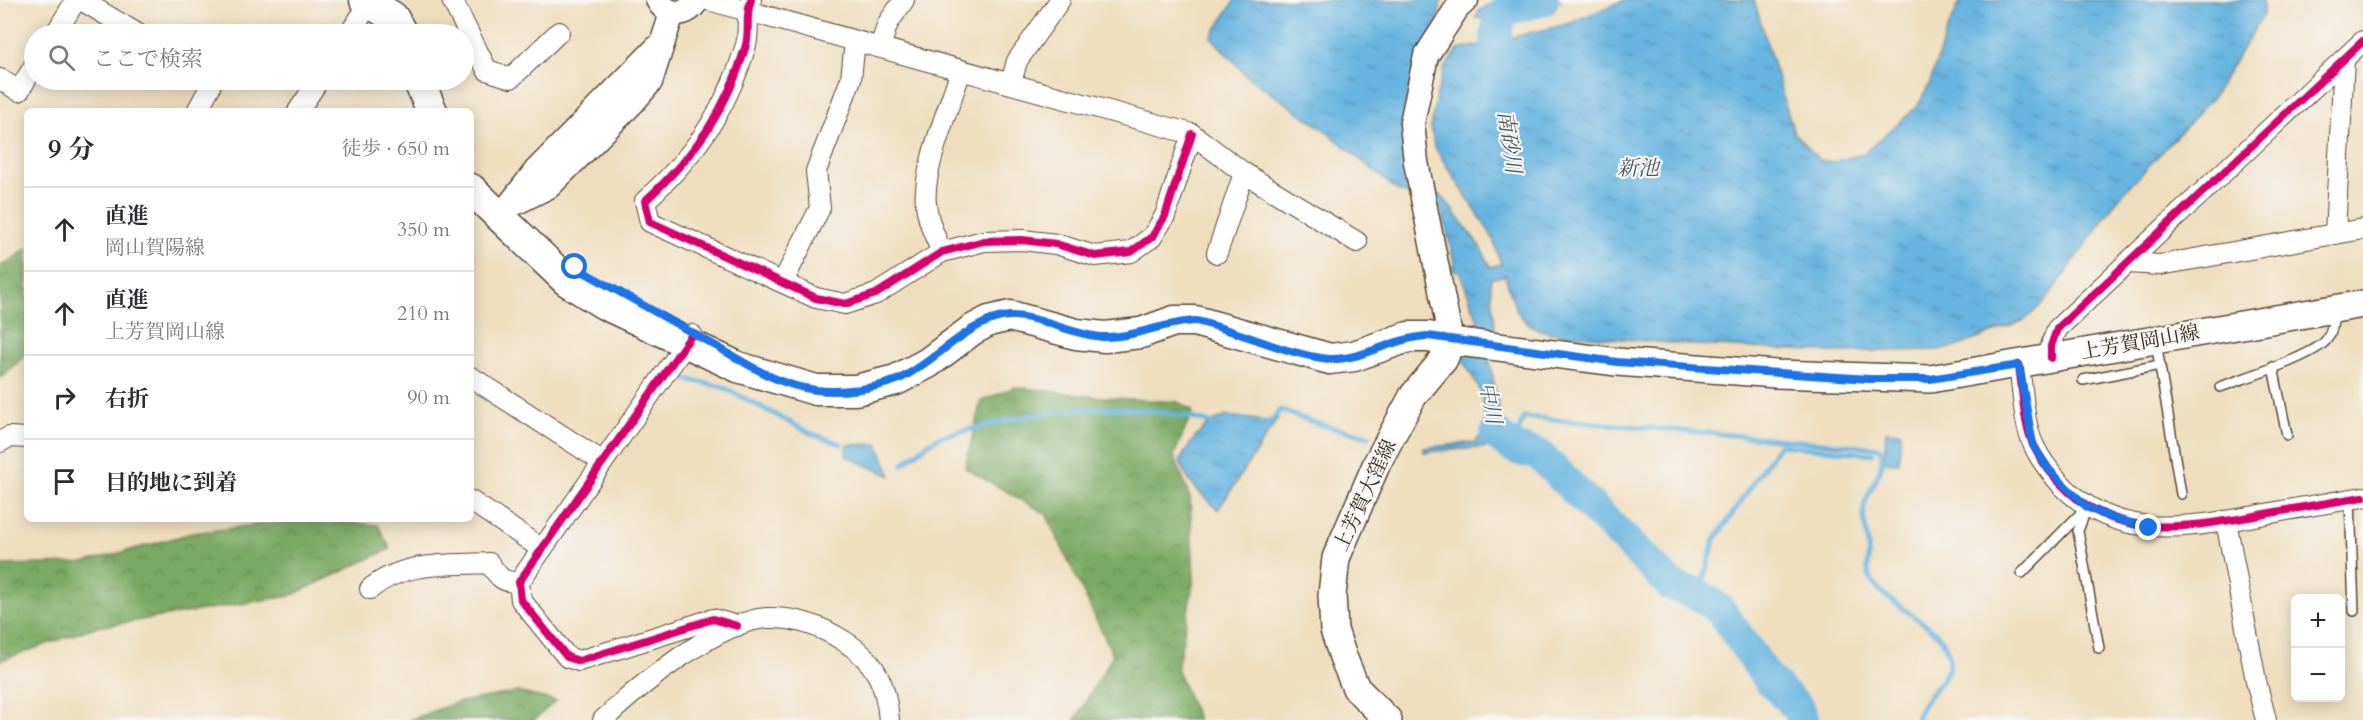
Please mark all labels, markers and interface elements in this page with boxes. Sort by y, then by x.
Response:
search box [24,24,474,90]
icon: search [45,41,78,74]
text: ここで検索 [93,44,203,74]
water label: 南砂川 [1490,109,1528,177]
text: 9 分 [48,132,94,167]
text: 徒歩 · 650 m [341,135,450,162]
water label: 新池 [1617,154,1661,183]
text: 直進 [105,201,149,231]
icon: ahead [48,213,81,246]
text: 350 m [397,216,450,243]
text: 岡山賀陽線 [105,234,205,261]
route start [561,253,587,279]
text: 直進 [105,285,149,315]
icon: ahead [48,297,81,330]
text: 210 m [397,300,450,327]
text: 上芳賀岡山線 [105,318,225,345]
street label: 上芳賀岡山線 [2079,318,2201,366]
water label: 中川 [1472,380,1509,428]
icon: right [48,381,81,414]
text: 右折 [105,384,149,414]
text: 90 m [407,384,450,411]
street label: 上芳賀大窪線 [1327,435,1403,555]
icon: arrive [48,465,81,498]
text: 目的地に到着 [105,468,237,498]
route end [2135,514,2161,540]
map controls [2291,594,2345,702]
button: + [2291,594,2345,648]
button: − [2291,648,2345,702]

